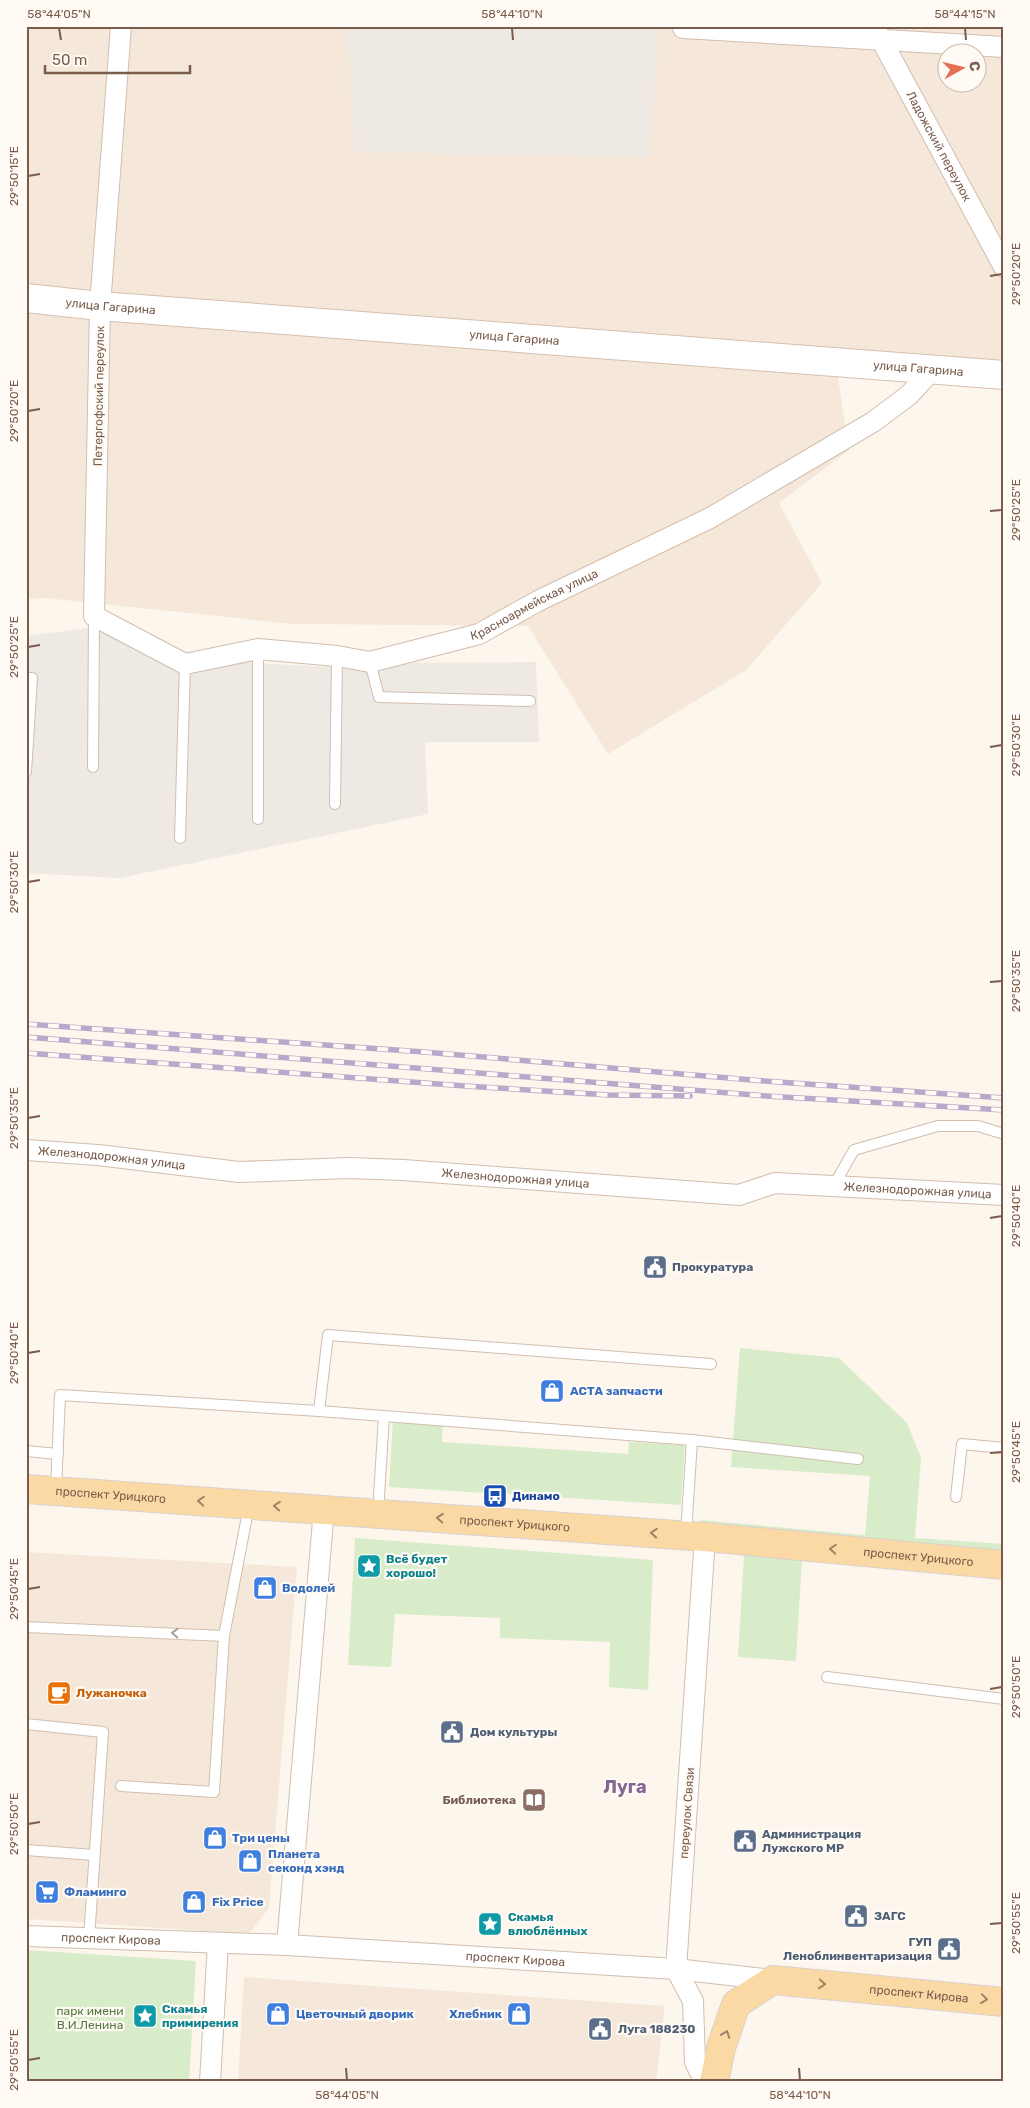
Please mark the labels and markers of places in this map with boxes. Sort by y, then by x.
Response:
public building icon: Прокуратура [642,1254,668,1280]
place label: Прокуратура [672,1260,753,1274]
shop icon: АСТА запчасти [539,1378,565,1404]
place label: АСТА запчасти [570,1384,663,1398]
bus stop icon: Динамо [482,1483,508,1509]
place label: Динамо [512,1489,560,1503]
place label: Всё будет хорошо! [386,1552,448,1580]
place icon: Всё будет хорошо! [356,1553,382,1579]
shop icon: Водолей [252,1575,278,1601]
place label: Водолей [282,1581,336,1595]
cafe icon: Лужаночка [46,1680,72,1706]
place label: Лужаночка [76,1686,147,1700]
public building icon: Дом культуры [439,1719,465,1745]
place label: Дом культуры [470,1725,557,1739]
library icon: Библиотека [521,1787,547,1813]
place label: Библиотека [443,1793,516,1807]
shop icon: Три цены [202,1825,228,1851]
place label: Администрация Лужского МР [762,1827,861,1855]
public building icon: Администрация Лужского МР [732,1828,758,1854]
place label: Три цены [232,1831,290,1845]
place label: Планета секонд хэнд [268,1847,344,1875]
shop icon: Планета секонд хэнд [237,1848,263,1874]
supermarket icon: Фламинго [34,1879,60,1905]
place label: Фламинго [64,1885,126,1899]
shop icon: Fix Price [181,1889,207,1915]
place label: Fix Price [212,1895,264,1909]
public building icon: ЗАГС [843,1903,869,1929]
place label: ЗАГС [874,1909,906,1923]
place label: Скамья влюблённых [508,1910,587,1938]
place icon: Скамья влюблённых [477,1911,503,1937]
place label: ГУП Леноблинвентаризация [783,1935,932,1963]
public building icon: ГУП Леноблинвентаризация [936,1936,962,1962]
shop icon: Цветочный дворик [265,2001,291,2027]
shop icon: Хлебник [506,2001,532,2027]
place label: Скамья примирения [162,2002,238,2030]
place icon: Скамья примирения [132,2003,158,2029]
place label: Цветочный дворик [296,2007,414,2021]
place label: Хлебник [449,2007,503,2021]
public building icon: Луга 188230 [587,2016,613,2042]
place label: Луга 188230 [618,2022,696,2036]

